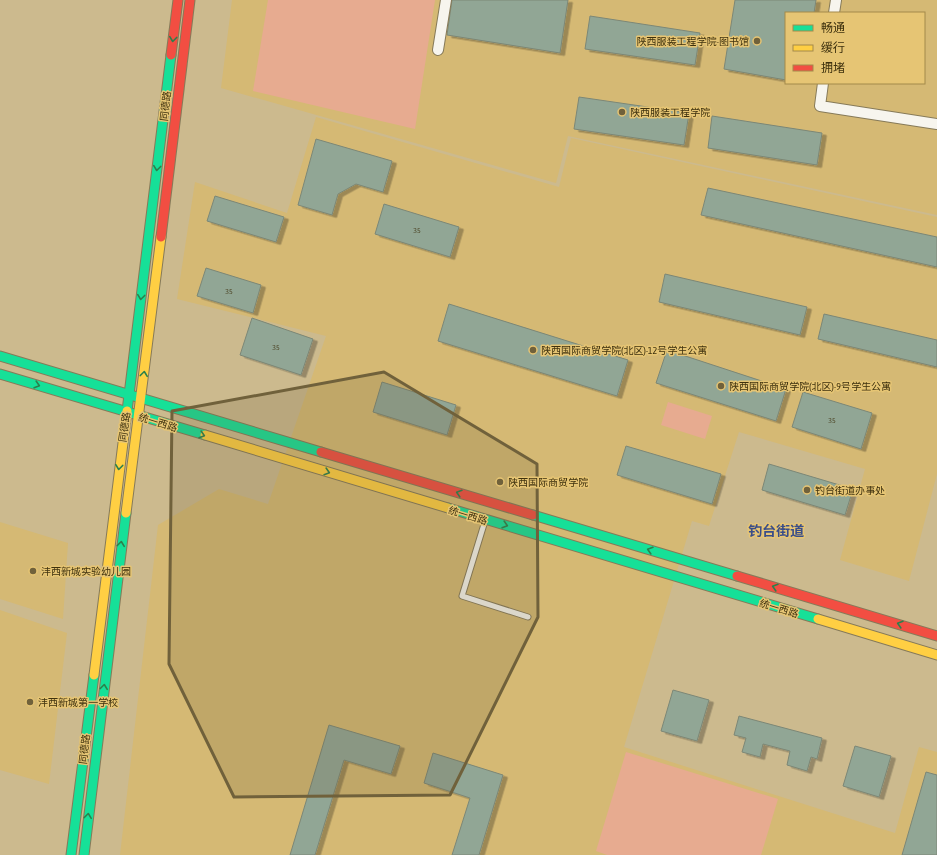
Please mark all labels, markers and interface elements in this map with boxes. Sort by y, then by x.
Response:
legend [785,12,925,84]
text: 畅通 [821,21,845,35]
one-way arrow [169,36,178,42]
place label: 陕西服装工程学院-图书馆 [637,36,749,47]
marker: 陕西服装工程学院-图书馆 [752,36,762,46]
text: 缓行 [821,41,845,55]
text: 拥堵 [821,61,845,75]
street label: 同德路 [158,91,173,122]
marker: 陕西服装工程学院 [617,107,627,117]
place label: 陕西服装工程学院 [630,107,710,118]
one-way arrow [153,165,162,171]
house number: 35 [413,226,421,235]
house number: 35 [225,287,233,296]
one-way arrow [137,294,146,300]
house number: 35 [272,343,280,352]
marker: 陕西国际商贸学院(北区)-12号学生公寓 [528,345,538,355]
place label: 陕西国际商贸学院(北区)-12号学生公寓 [541,345,707,356]
one-way arrow [139,371,148,377]
one-way arrow [34,380,41,389]
marker: 陕西国际商贸学院(北区)-9号学生公寓 [716,381,726,391]
place label: 陕西国际商贸学院(北区)-9号学生公寓 [729,381,891,392]
street label: 同德路 [117,411,132,443]
street label: 统一西路 [137,411,179,434]
house number: 35 [828,416,836,425]
one-way arrow [198,430,205,439]
one-way arrow [114,464,123,470]
one-way arrow [323,467,330,476]
marker: 陕西国际商贸学院 [495,477,505,487]
place label: 陕西国际商贸学院 [508,477,588,488]
marker: 钓台街道办事处 [802,485,812,495]
place label: 钓台街道办事处 [815,485,885,496]
one-way arrow [456,489,463,498]
street label: 统一西路 [447,504,489,527]
one-way arrow [501,520,508,529]
district label: 钓台街道 [748,523,804,539]
one-way arrow [117,541,126,547]
one-way arrow [647,546,654,555]
marker: 沣西新城实验幼儿园 [28,566,38,576]
place label: 沣西新城实验幼儿园 [41,566,131,577]
one-way arrow [772,583,779,592]
street label: 统一西路 [758,597,800,620]
one-way arrow [896,620,903,629]
one-way arrow [99,684,108,690]
marker: 沣西新城第一学校 [25,697,35,707]
place label: 沣西新城第一学校 [38,697,118,708]
street label: 同德路 [77,734,92,765]
one-way arrow [83,813,92,819]

